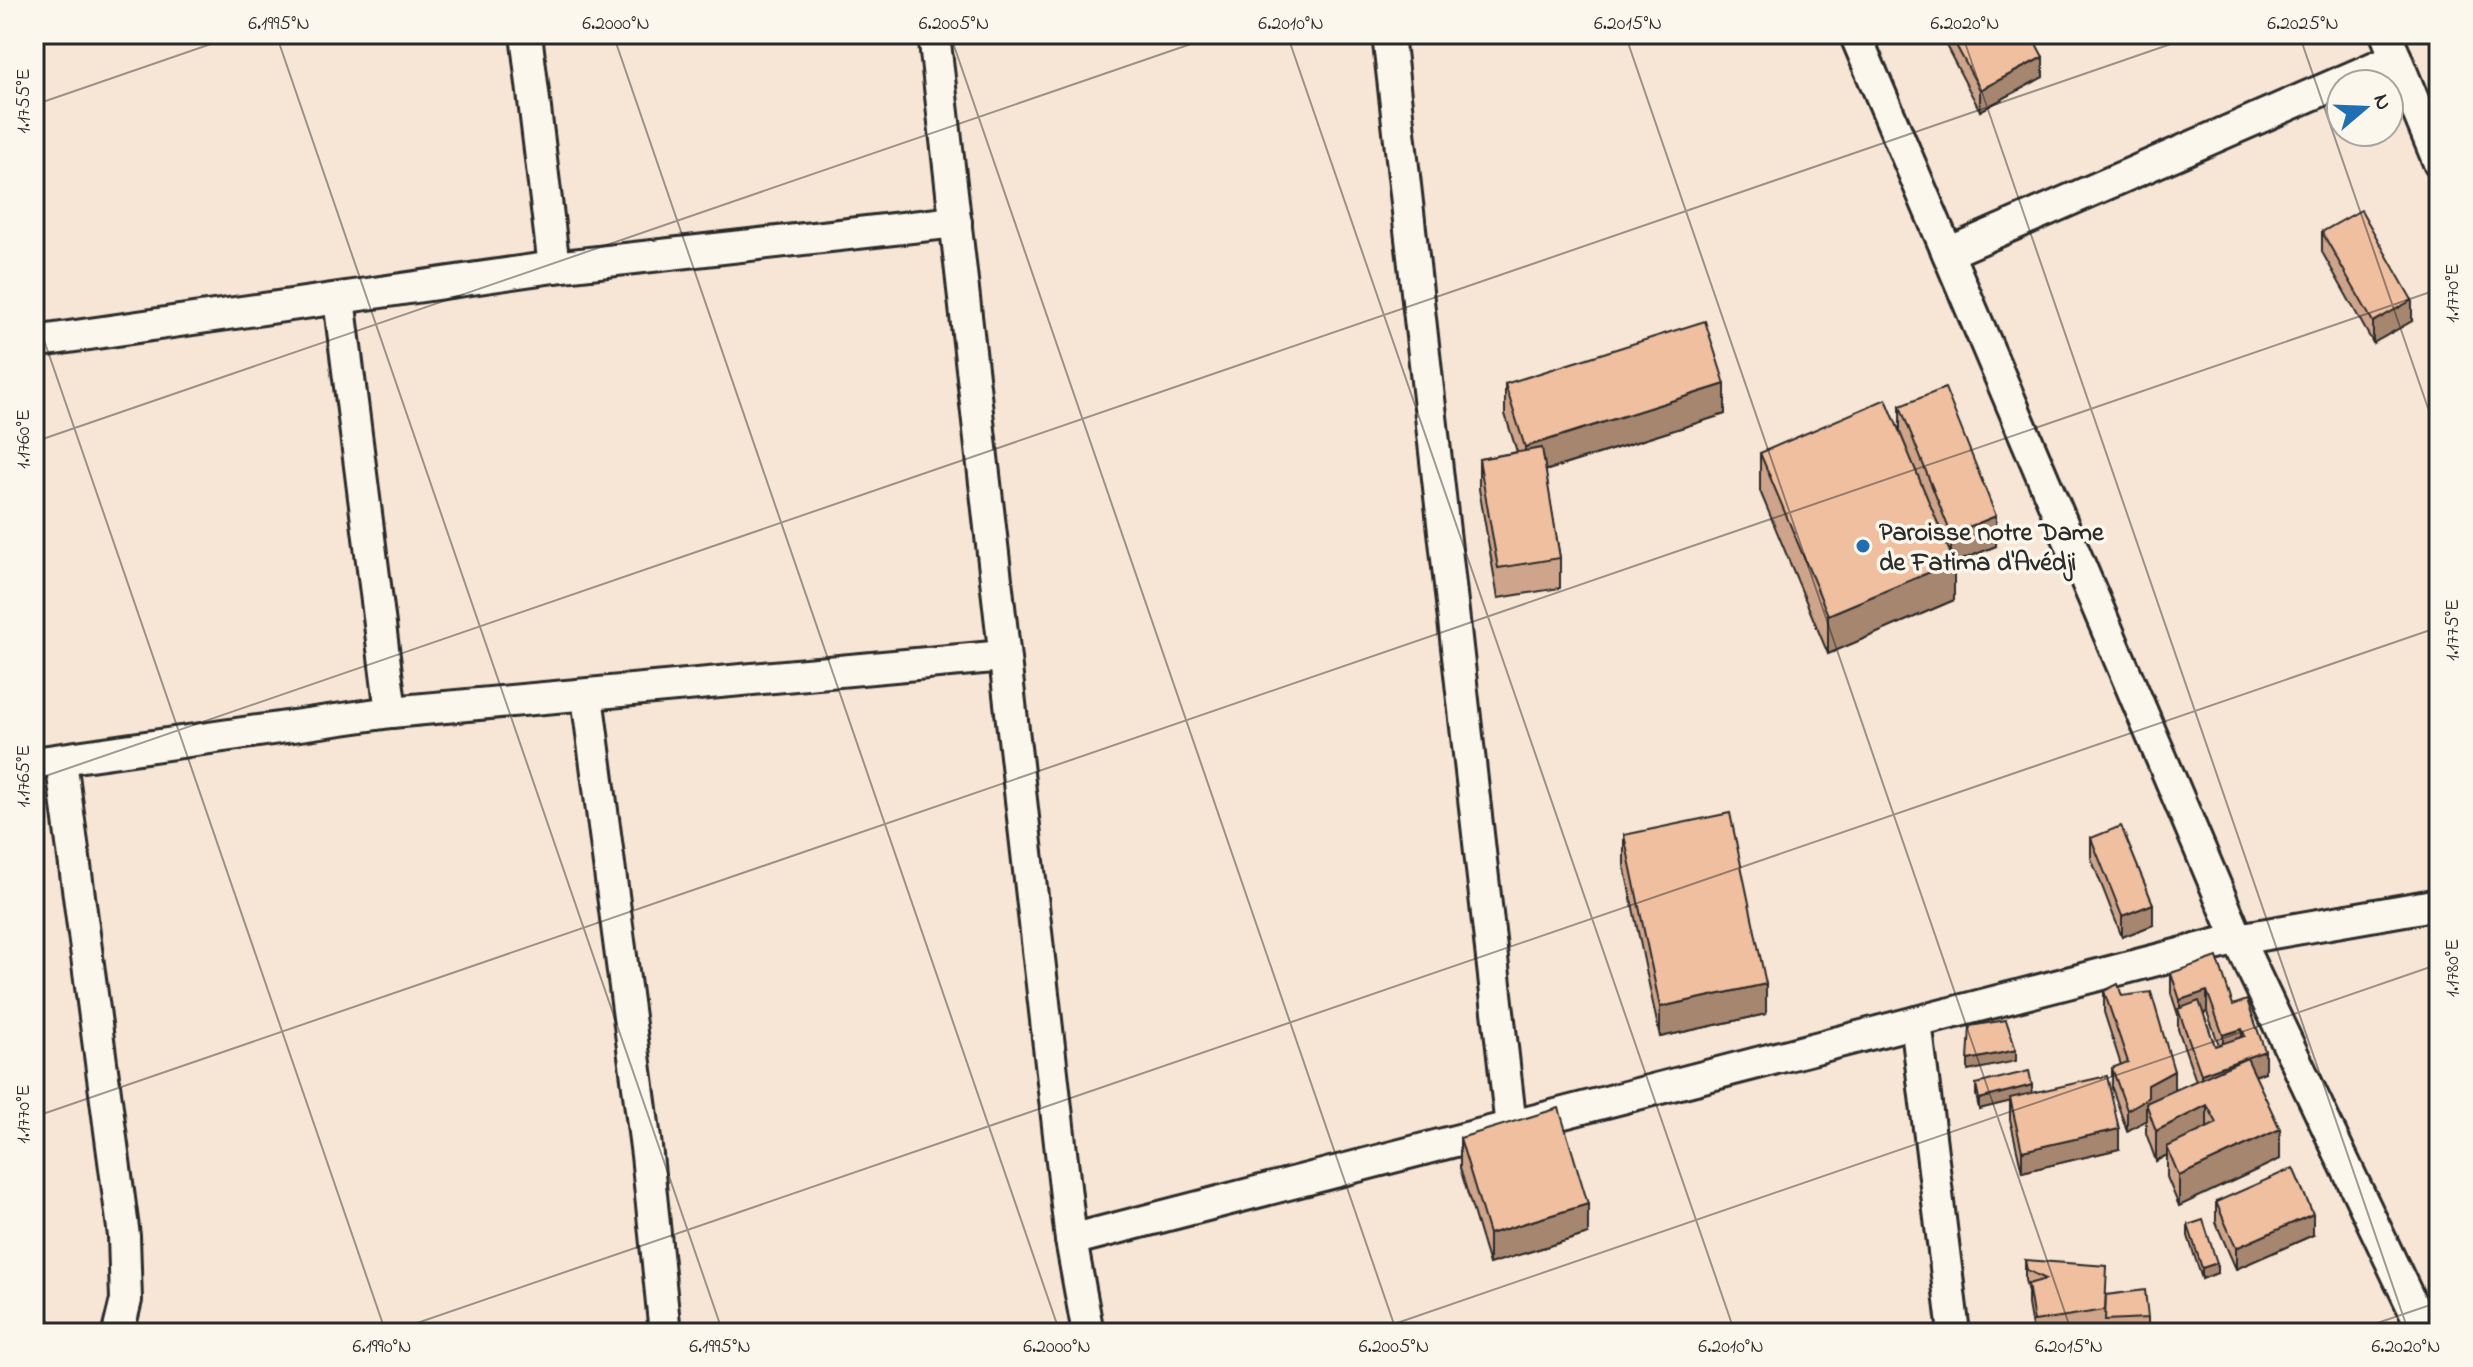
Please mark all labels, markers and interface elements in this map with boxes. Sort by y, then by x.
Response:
text: 6.1995°N [248,10,310,39]
text: 6.2000°N [582,10,650,39]
text: 6.2005°N [919,10,989,39]
text: 6.2010°N [1258,10,1324,39]
text: 6.2015°N [1594,10,1662,39]
text: 6.2020°N [1931,10,1999,39]
text: 6.2025°N [2267,10,2339,39]
text: 1.1755°E [10,68,39,134]
north arrow [2325,68,2405,148]
text: N [2364,90,2399,115]
text: 1.1770°E [2439,263,2468,323]
text: 1.1760°E [10,409,39,469]
place label: Paroisse notre Dame de Fatima d'Avédji [1879,515,2105,583]
marker: Paroisse notre Dame de Fatima d'Avédji [1854,537,1872,555]
text: 1.1775°E [2439,599,2468,661]
text: 1.1765°E [10,745,39,807]
text: 1.1780°E [2439,939,2468,997]
text: 1.1770°E [10,1084,39,1144]
text: 6.1990°N [353,1333,411,1362]
text: 6.1995°N [689,1333,751,1362]
text: 6.2000°N [1023,1333,1091,1362]
text: 6.2005°N [1359,1333,1429,1362]
text: 6.2010°N [1698,1333,1764,1362]
text: 6.2015°N [2035,1333,2103,1362]
text: 6.2020°N [2372,1333,2440,1362]

